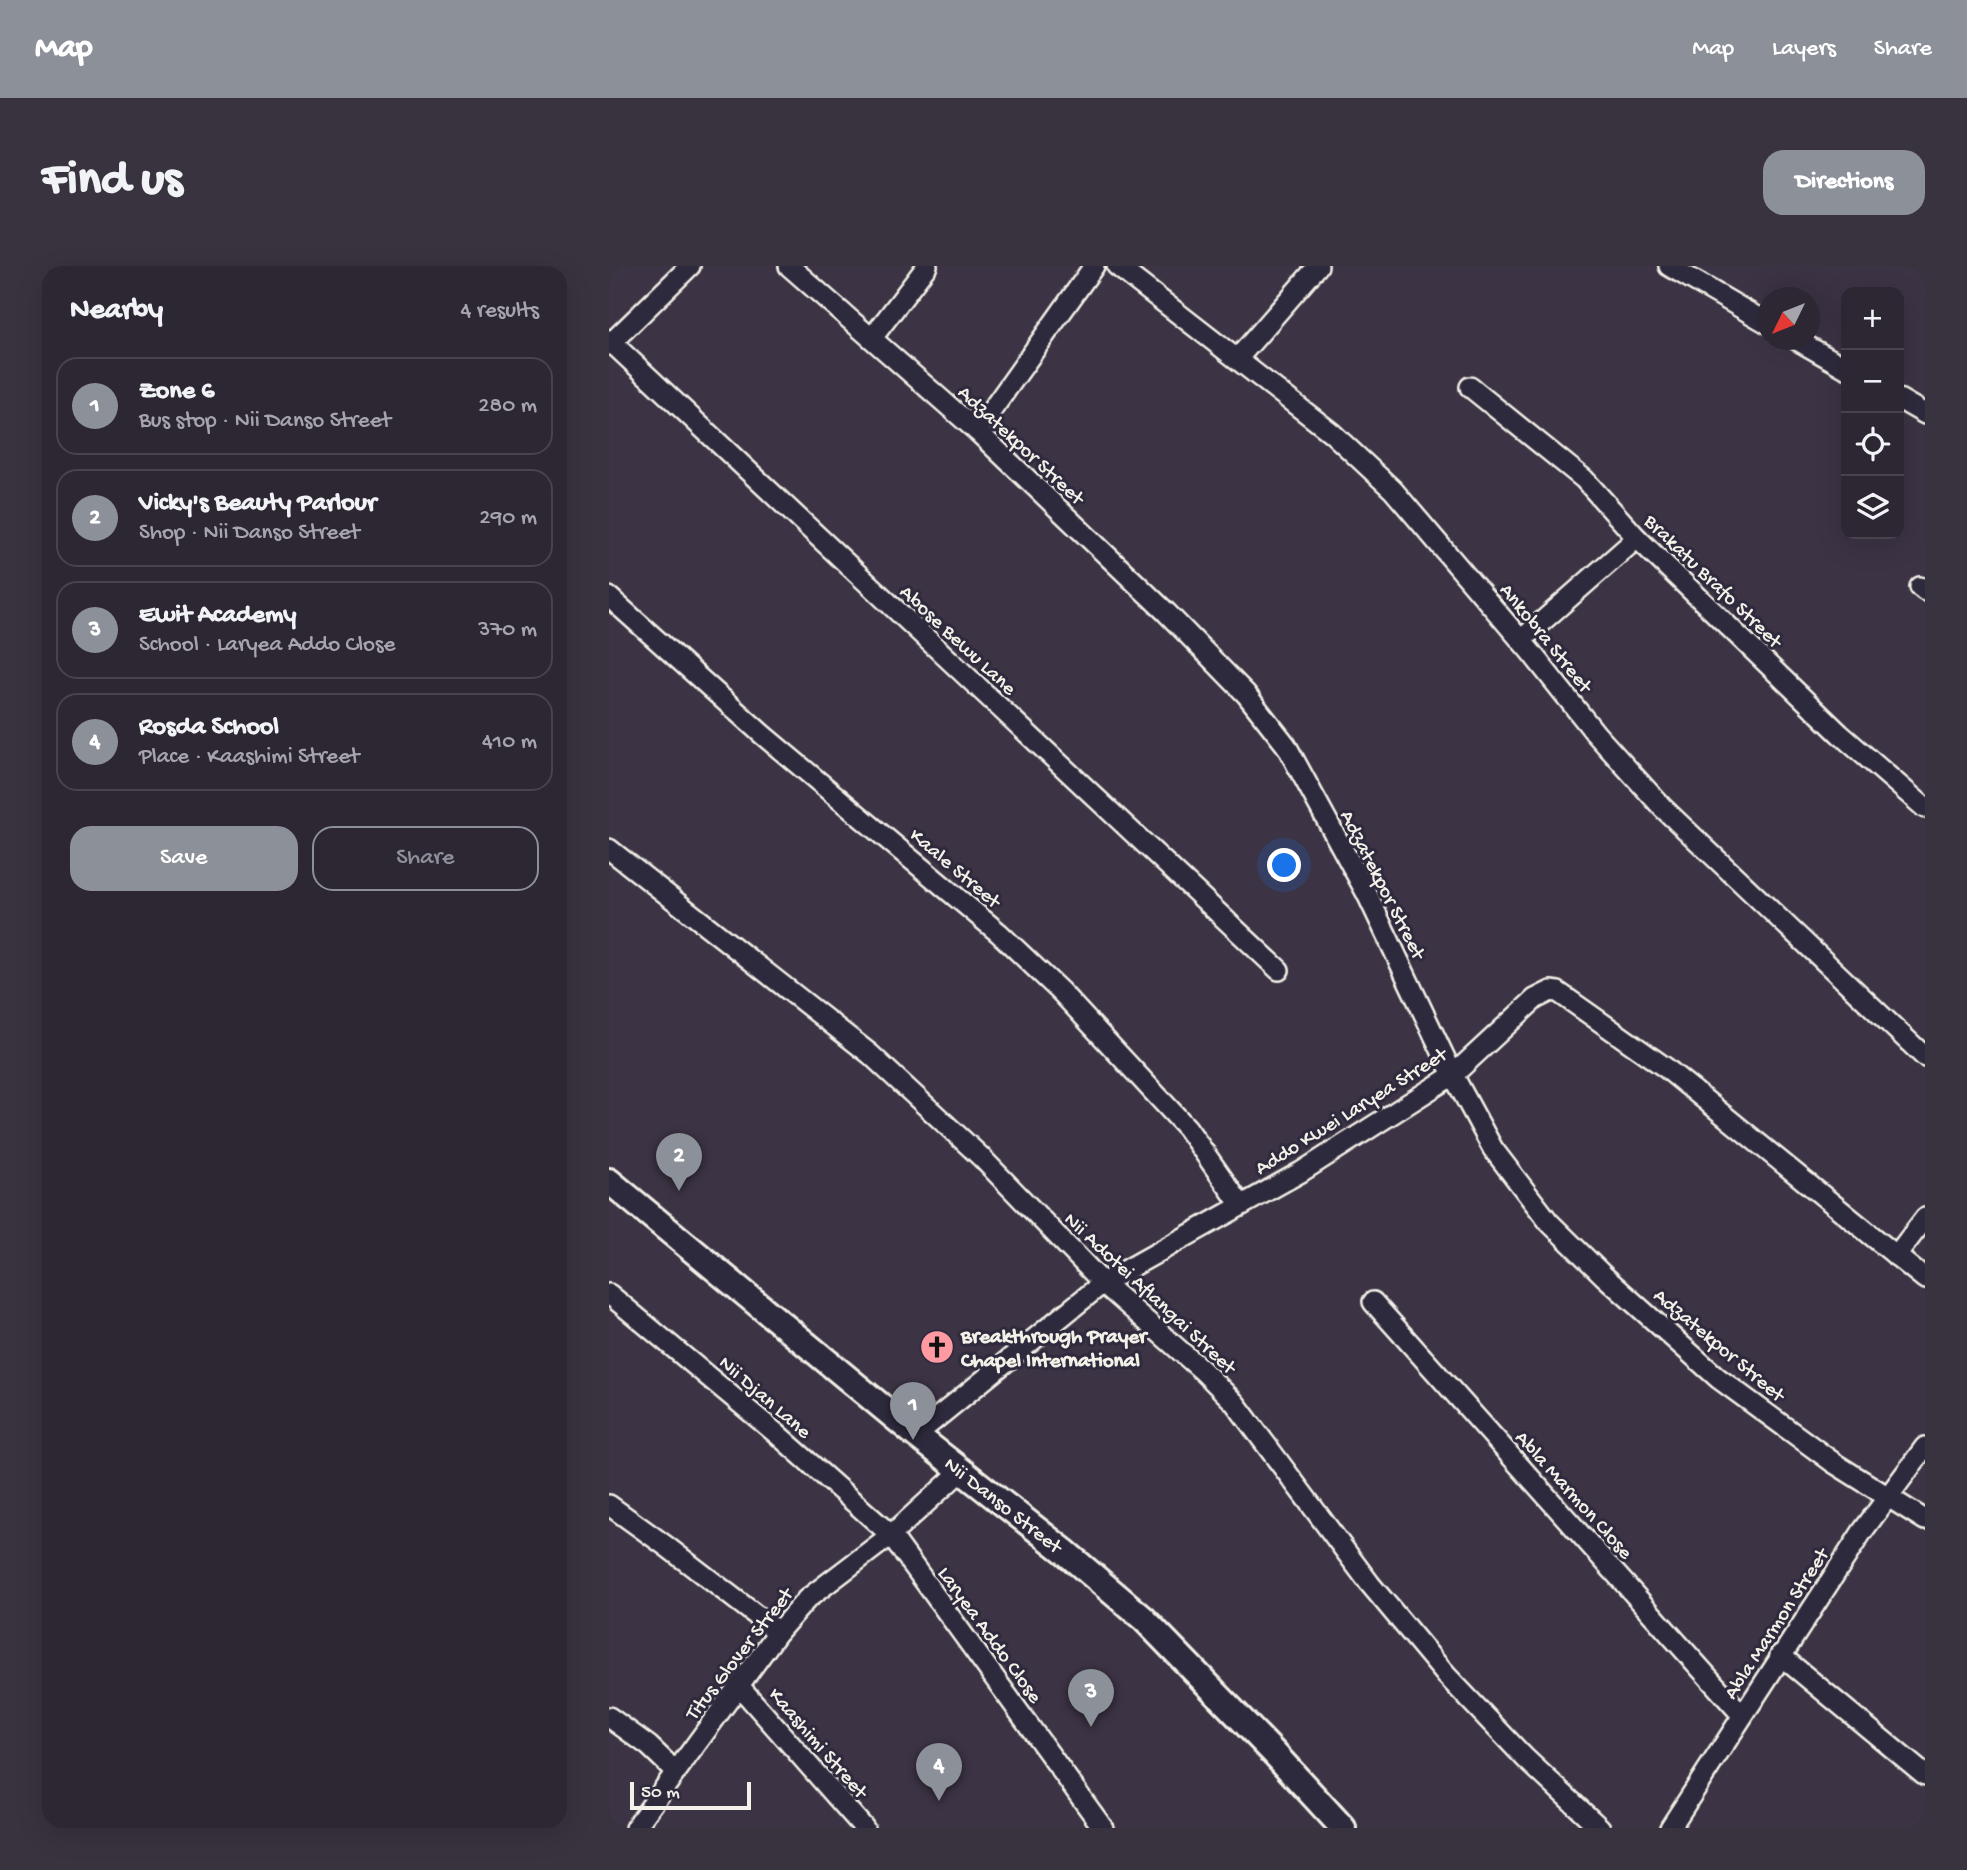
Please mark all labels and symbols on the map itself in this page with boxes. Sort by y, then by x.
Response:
north arrow [1757,287,1820,350]
street label: Adzatekpor Street [951,381,1090,513]
street label: Brakatu Brafo Street [1637,509,1788,657]
street label: Ankobra Street [1492,579,1598,701]
street label: Abose Bewu Lane [893,581,1021,703]
street label: Adzatekpor Street [1333,807,1430,966]
street label: Kaale Street [903,824,1006,917]
your location [1267,848,1301,882]
street label: Addo Kwei Laryea Street [1251,1042,1455,1182]
pin: 2 [656,1133,702,1191]
street label: Nii Adotei Aflangai Street [1057,1208,1242,1383]
street label: Adzatekpor Street [1647,1284,1790,1411]
place label: Breakthrough Prayer Chapel International [960,1326,1149,1375]
church icon: Breakthrough Prayer Chapel International [918,1328,956,1366]
street label: Nii Djan Lane [712,1352,816,1446]
pin: 1 [890,1382,936,1440]
street label: Abla Marmon Close [1508,1427,1638,1567]
street label: Nii Danso Street [938,1453,1068,1562]
street label: Abla Marmon Street [1720,1543,1837,1705]
street label: Laryea Addo Close [930,1563,1047,1710]
street label: Titus Glover Street [681,1582,802,1727]
pin: 3 [1068,1669,1114,1727]
street label: Kaashimi Street [761,1684,873,1807]
pin: 4 [916,1743,962,1801]
scale bar [630,1779,751,1811]

